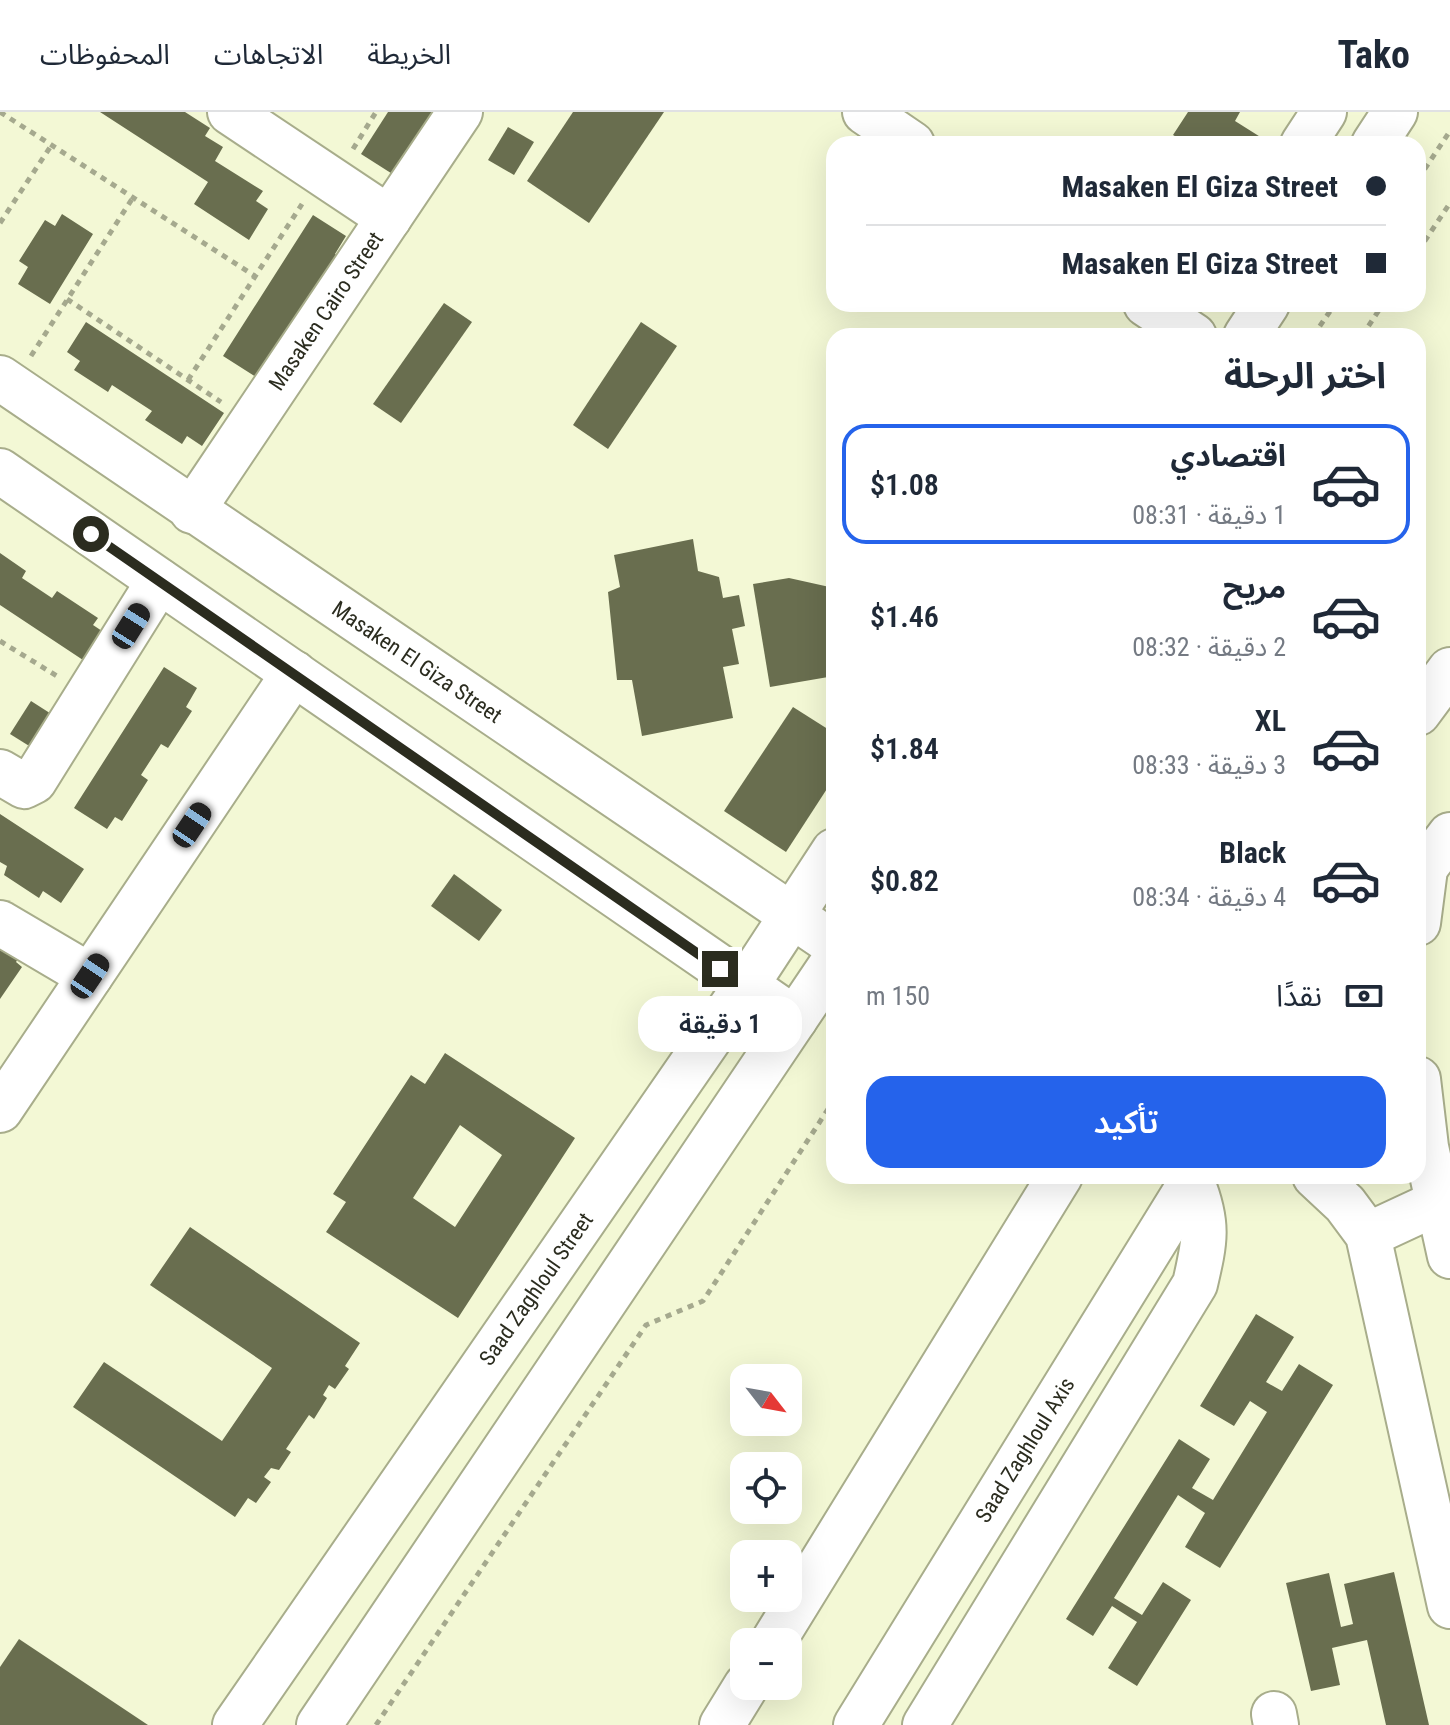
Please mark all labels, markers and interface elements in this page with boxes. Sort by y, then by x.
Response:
text: Tako [1338,33,1410,77]
text: المحفوظات [40,38,170,71]
text: الاتجاهات [214,38,323,71]
text: الخريطة [367,38,451,71]
text: Masaken El Giza Street [1061,169,1338,204]
street label: Masaken Cairo Street [264,227,388,395]
text: Masaken El Giza Street [1061,246,1338,281]
text: اختر الرحلة [1224,355,1386,397]
text: اقتصادي [1171,438,1286,473]
icon: car [1310,448,1382,520]
text: $1.08 [870,467,939,502]
text: 1 دقيقة · 08:31 [1132,500,1286,530]
route start [73,516,109,552]
text: مريح [1223,570,1286,605]
icon: car [1310,580,1382,652]
street label: Masaken El Giza Street [327,596,507,728]
car [108,599,154,653]
text: $1.46 [870,599,939,634]
text: 2 دقيقة · 08:32 [1132,632,1286,662]
text: XL [1255,703,1286,738]
icon: car [1310,712,1382,784]
text: $1.84 [870,731,939,766]
text: 3 دقيقة · 08:33 [1132,750,1286,780]
car [169,798,215,852]
text: Black [1219,835,1286,870]
icon: car [1310,844,1382,916]
text: $0.82 [870,863,939,898]
text: 4 دقيقة · 08:34 [1132,882,1286,912]
car [67,949,113,1003]
route end [702,951,738,987]
icon: cash [1342,974,1386,1018]
text: نقدًا [1276,978,1322,1013]
text: 150 m [866,981,930,1011]
callout: 1 دقيقة [638,997,802,1053]
text: 1 دقيقة [679,1009,761,1039]
button: تأكيد [866,1076,1386,1168]
street label: Saad Zaghloul Street [474,1208,598,1370]
north arrow [730,1364,802,1436]
map controls [730,1364,802,1700]
street label: Saad Zaghloul Axis [970,1373,1080,1527]
button: locate [730,1452,802,1524]
button: + [730,1540,802,1612]
button: − [730,1628,802,1700]

